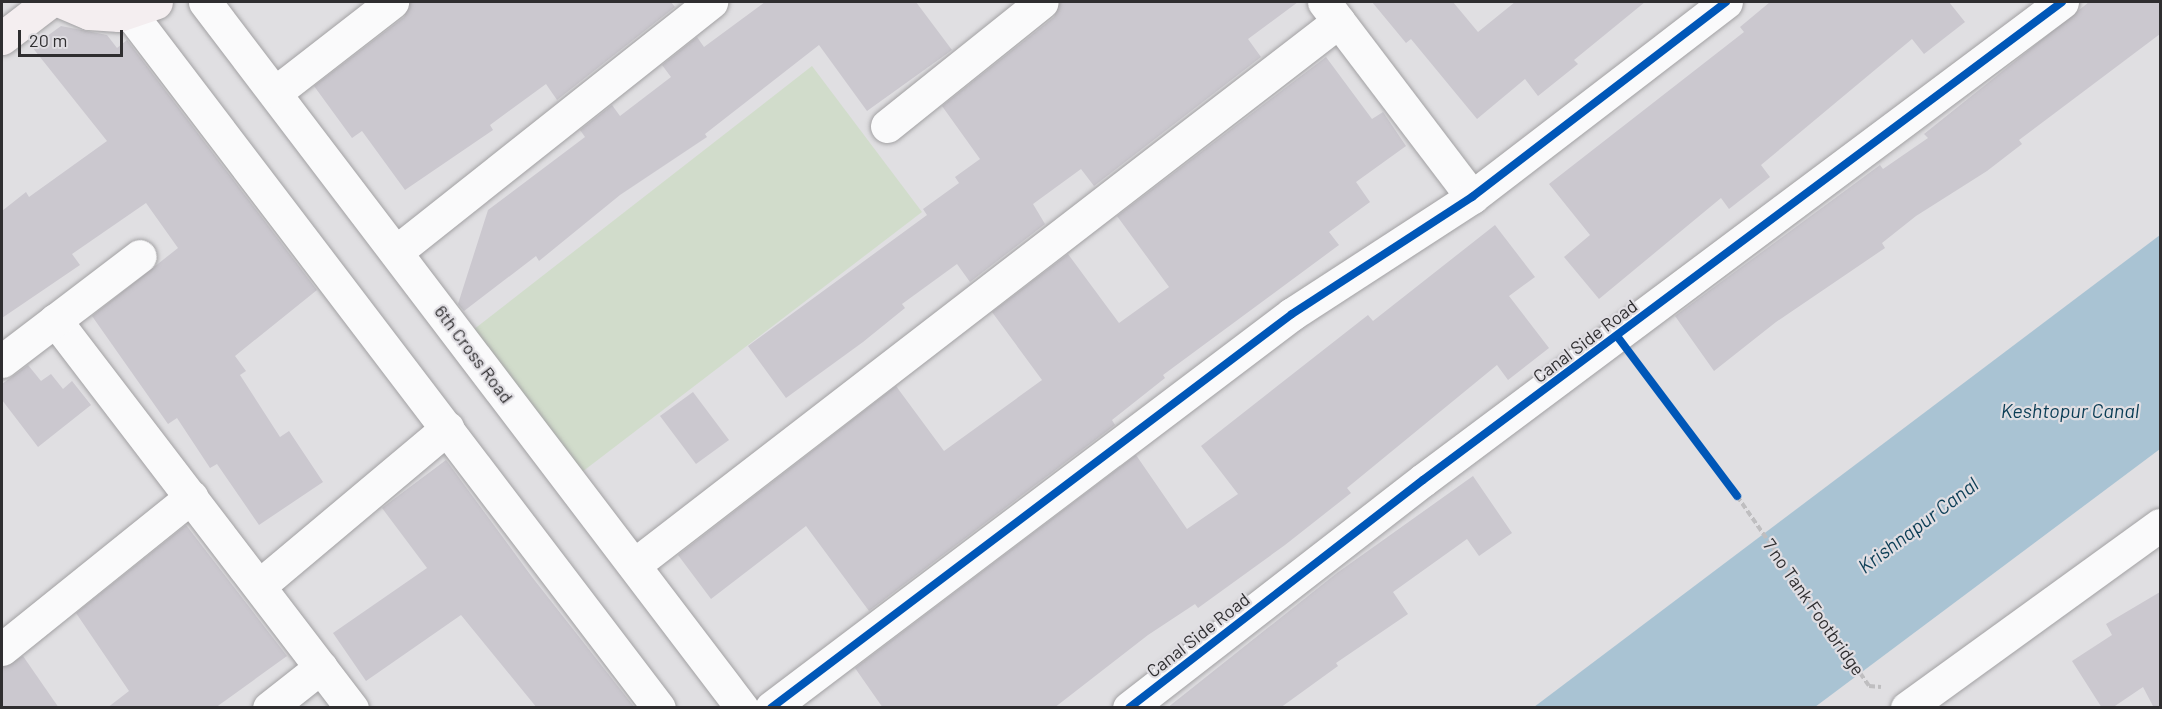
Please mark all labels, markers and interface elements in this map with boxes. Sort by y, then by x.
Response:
scale bar [21,18,126,56]
text: 20 m [29,29,67,51]
street label: Canal Side Road [1529,295,1641,387]
street label: 6th Cross Road [430,301,518,407]
water label: Keshtopur Canal [2001,398,2139,422]
water label: Krishnapur Canal [1853,472,1983,578]
street label: 7 no Tank Footbridge [1759,534,1869,680]
street label: Canal Side Road [1142,588,1254,682]

